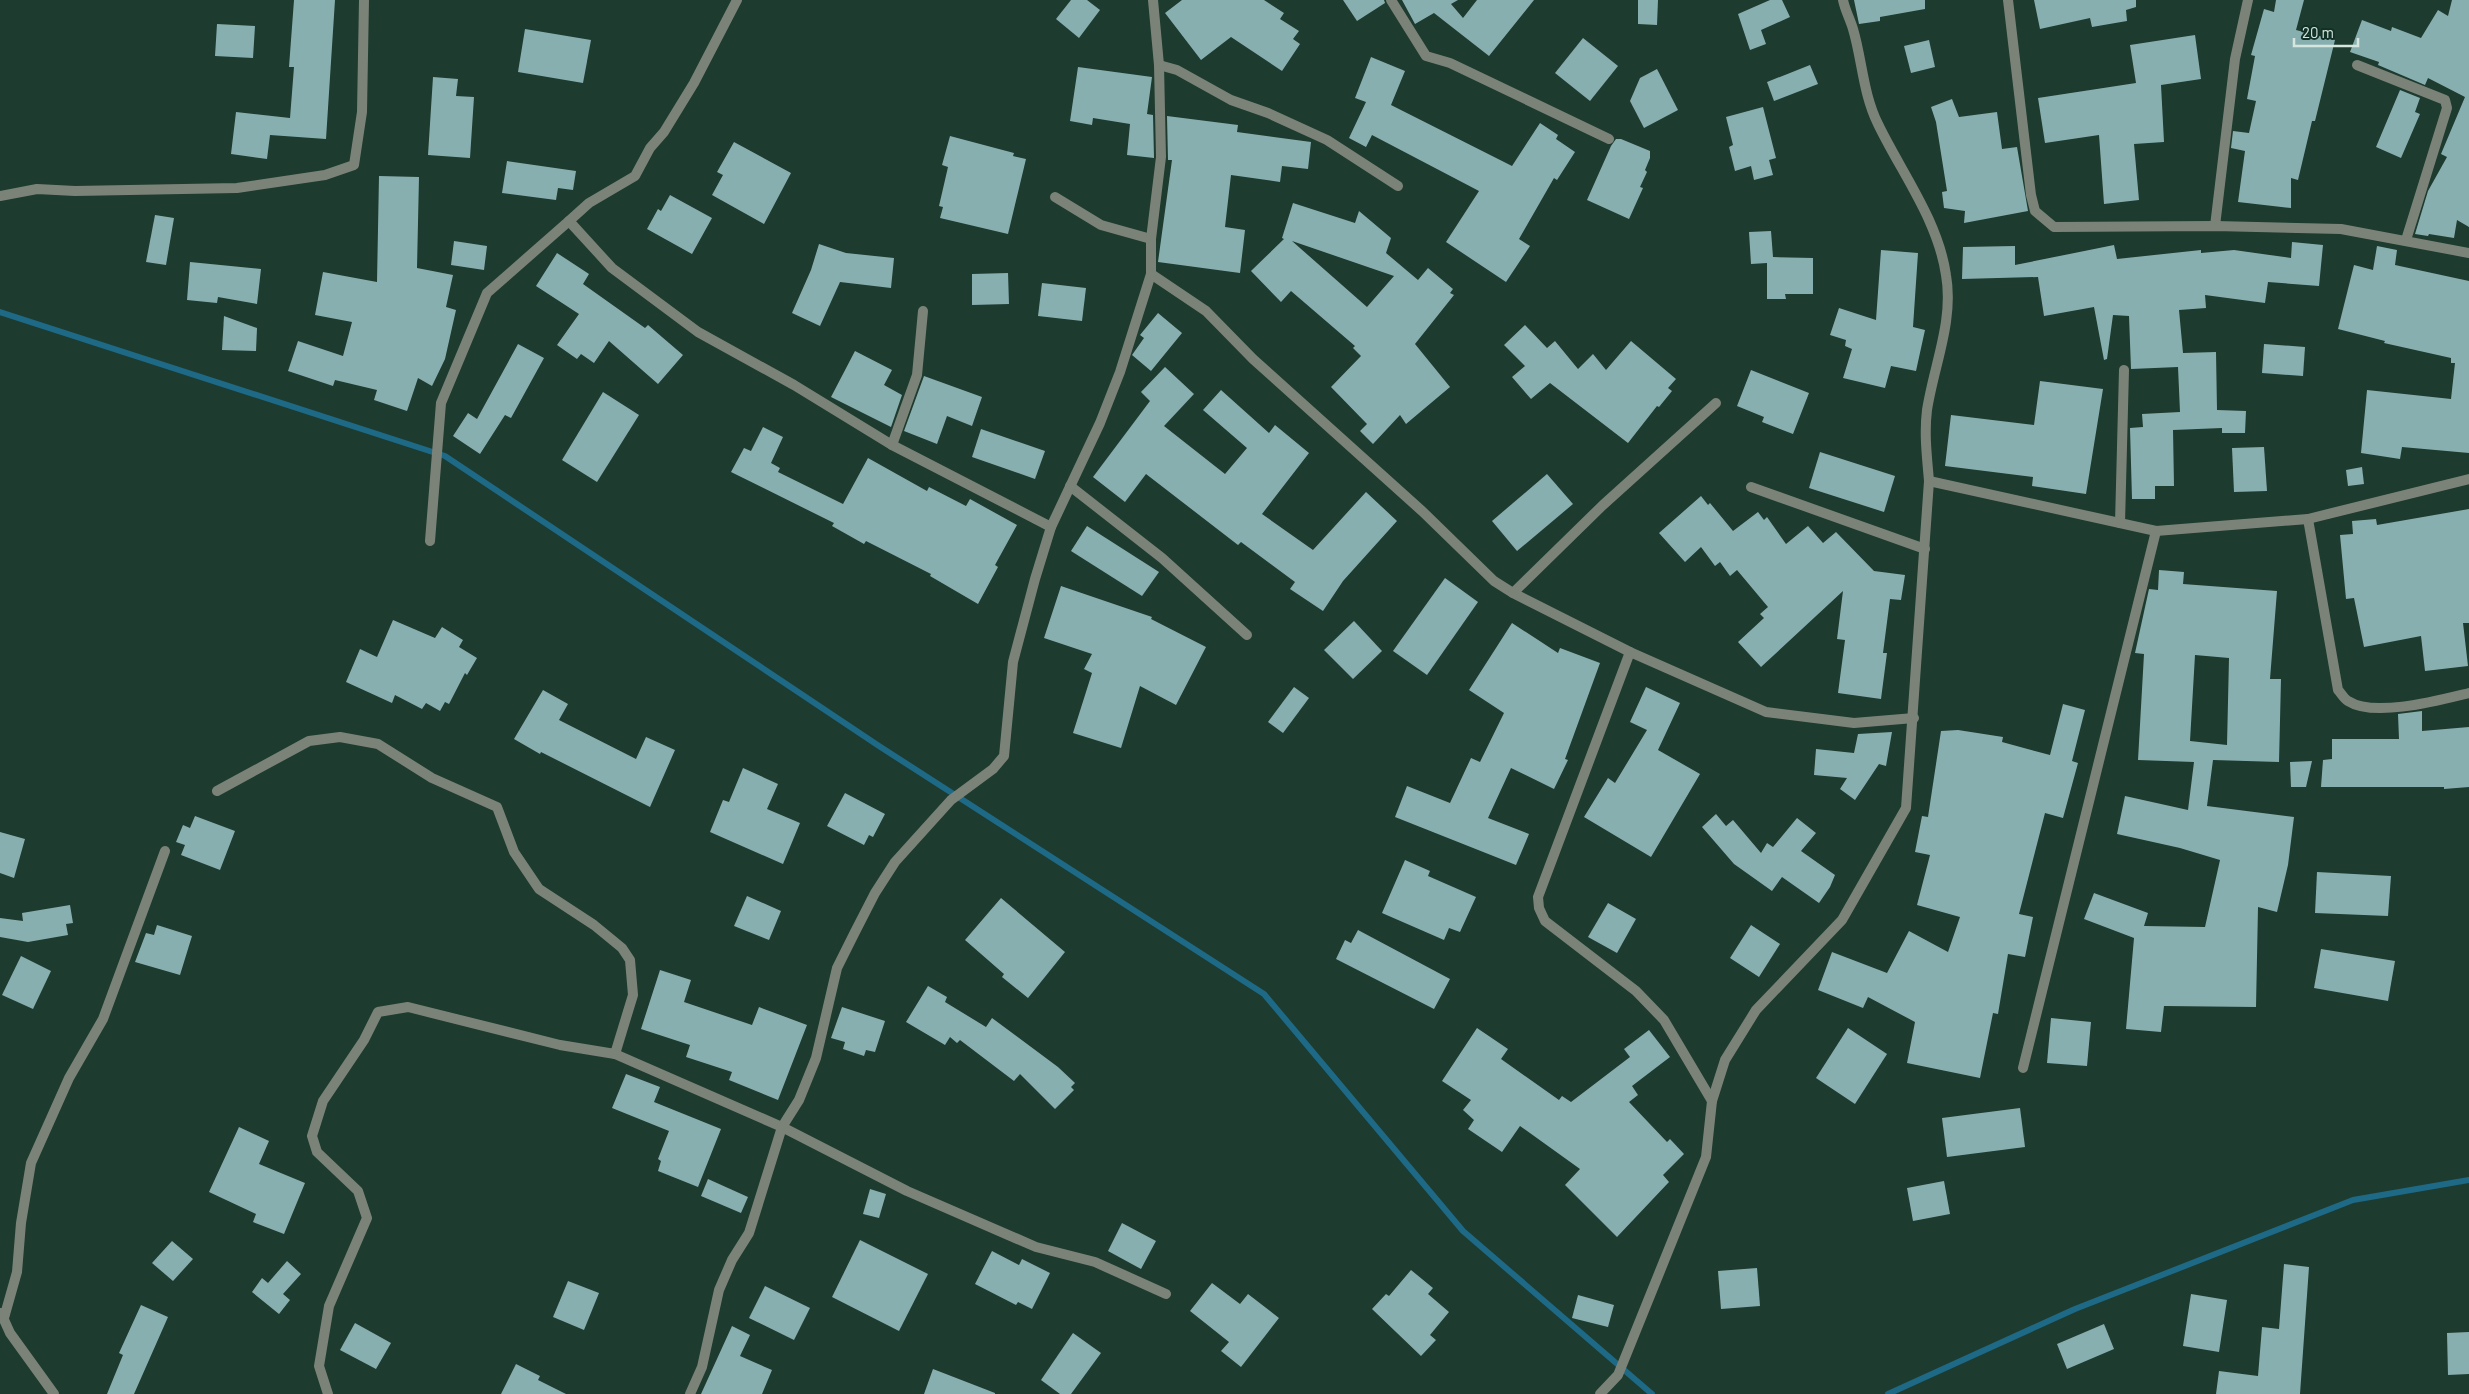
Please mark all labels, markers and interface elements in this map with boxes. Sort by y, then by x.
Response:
scale bar [2294,15,2358,47]
text: 20 m [2302,23,2334,41]

